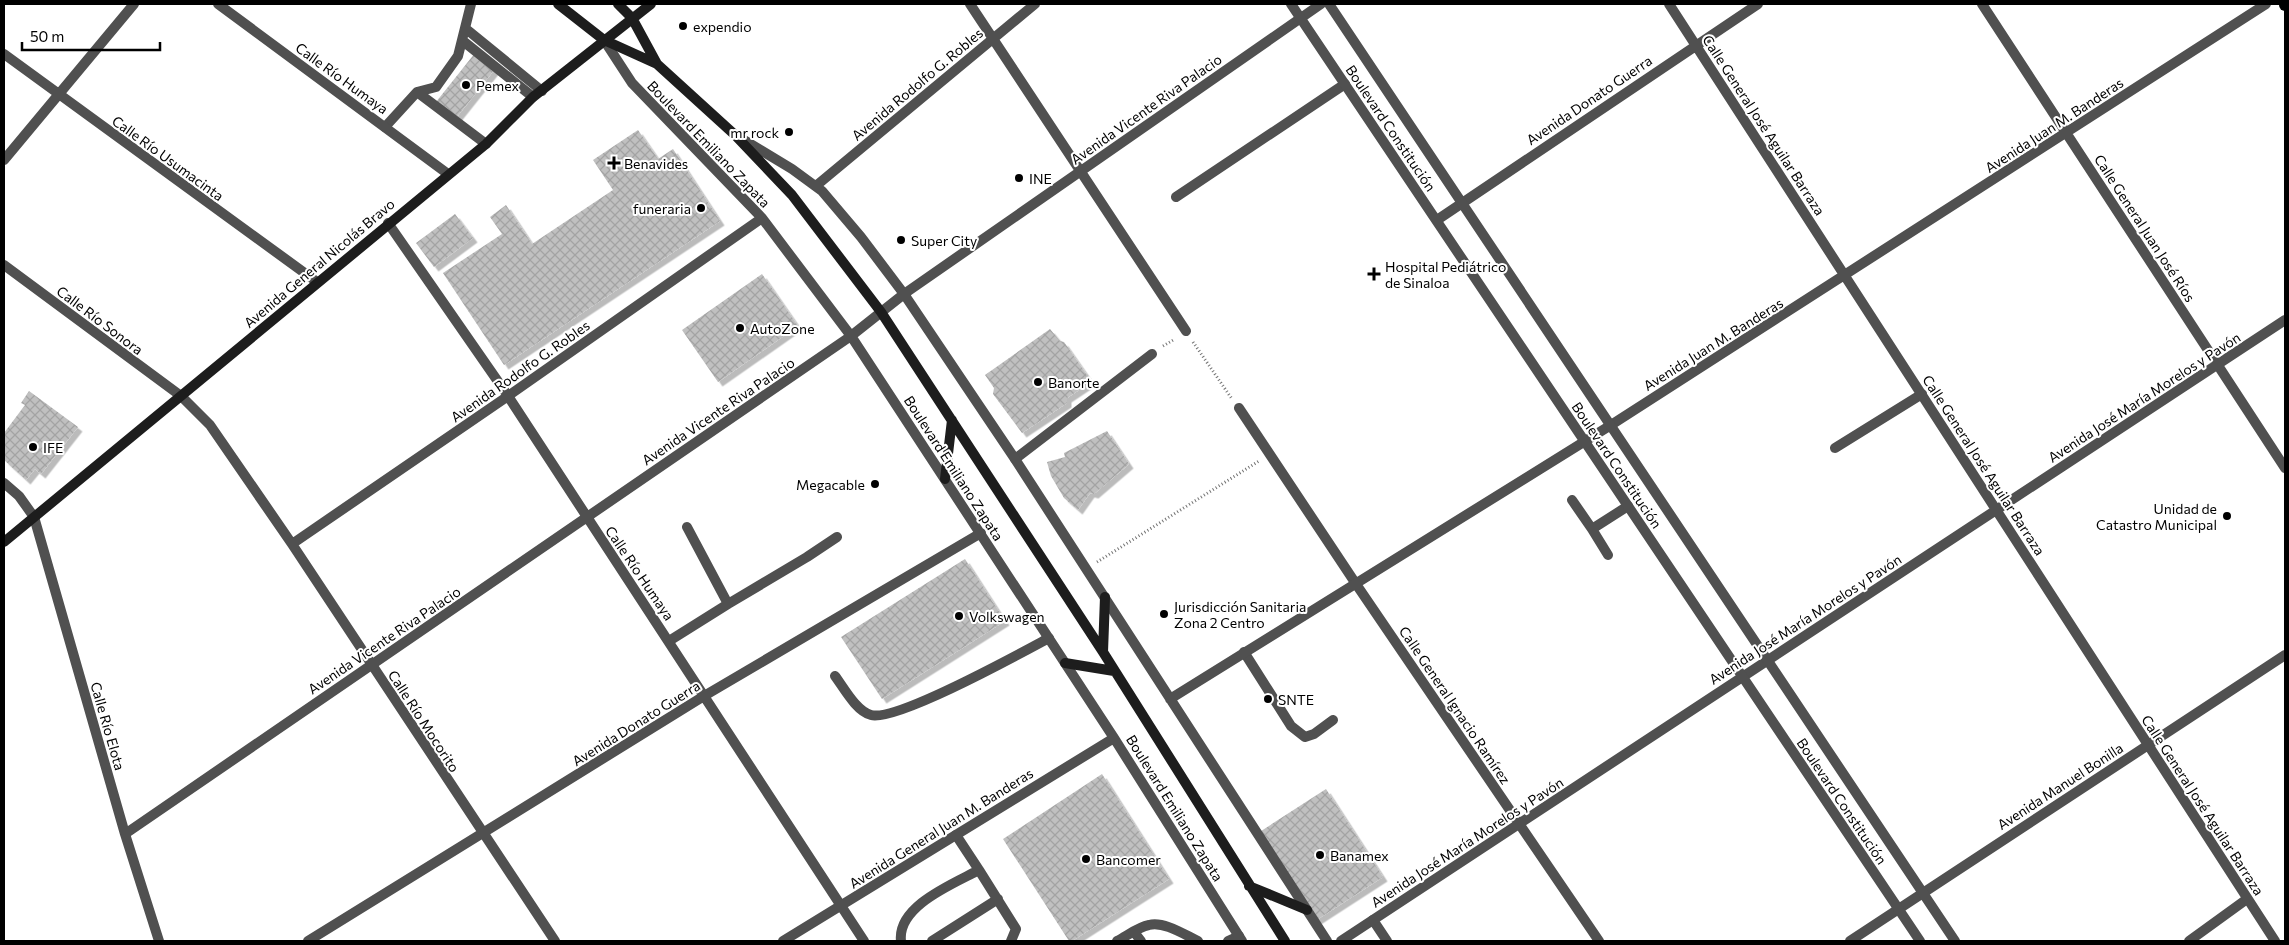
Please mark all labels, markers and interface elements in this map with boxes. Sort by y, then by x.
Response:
place label: expendio [693,18,752,35]
scale bar [22,20,160,52]
marker: expendio [677,20,689,32]
street label: Avenida Rodolfo G. Robles [848,24,986,144]
text: 50 m [30,27,64,45]
street label: Calle General José Aguilar Barraza [1699,32,1829,218]
street label: Calle Río Humaya [292,39,392,117]
street label: Avenida Vicente Riva Palacio [1067,50,1225,168]
street label: Avenida Donato Guerra [1523,52,1655,148]
street label: Boulevard Constitución [1342,62,1440,194]
street label: Avenida Juan M. Banderas [1982,74,2126,176]
place label: Pemex [476,77,520,94]
street label: Boulevard Emiliano Zapata [644,77,774,211]
marker: Pemex [460,79,472,91]
street label: Calle Río Usumacinta [109,112,227,204]
place label: mr rock [730,124,779,141]
marker: mr rock [783,126,795,138]
street label: Calle General Juan José Ríos [2091,151,2199,305]
place label: Benavides [624,155,688,172]
marker: Benavides [608,157,620,169]
place label: INE [1029,170,1052,187]
marker: INE [1013,172,1025,184]
street label: Avenida General Nicolás Bravo [240,195,398,331]
place label: funeraria [633,200,691,217]
marker: funeraria [695,202,707,214]
place label: Super City [911,232,977,249]
marker: Super City [895,234,907,246]
place label: Hospital Pediátrico de Sinaloa [1385,258,1506,291]
marker: Hospital Pediátrico de Sinaloa [1367,267,1381,281]
street label: Calle Río Sonora [53,282,147,358]
street label: Avenida Juan M. Banderas [1640,294,1786,394]
street label: Avenida Rodolfo G. Robles [447,316,593,426]
place label: AutoZone [750,320,815,337]
marker: AutoZone [734,322,746,334]
street label: Avenida José María Morelos y Pavón [2045,328,2243,466]
street label: Avenida Vicente Riva Palacio [639,354,797,468]
street label: Calle General José Aguilar Barraza [1919,372,2049,558]
place label: Banorte [1048,374,1099,391]
marker: Banorte [1032,376,1044,388]
street label: Boulevard Emiliano Zapata [901,392,1007,544]
street label: Boulevard Constitución [1568,399,1666,531]
place label: IFE [43,439,63,456]
marker: IFE [27,441,39,453]
place label: Megacable [796,476,865,493]
marker: Megacable [869,478,881,490]
place label: Unidad de Catastro Municipal [2096,500,2217,533]
marker: Unidad de Catastro Municipal [2221,510,2233,522]
street label: Calle Río Humaya [602,523,678,623]
street label: Avenida José María Morelos y Pavón [1706,550,1904,688]
street label: Avenida Vicente Riva Palacio [305,583,463,697]
place label: Jurisdicción Sanitaria Zona 2 Centro [1174,598,1306,631]
place label: Volkswagen [969,608,1045,625]
marker: Jurisdicción Sanitaria Zona 2 Centro [1158,608,1170,620]
marker: Volkswagen [953,610,965,622]
street label: Calle General Ignacio Ramírez [1396,623,1514,787]
street label: Calle Río Mocorito [385,667,463,775]
street label: Avenida Donato Guerra [569,677,703,769]
street label: Calle Río Elota [87,680,129,772]
place label: SNTE [1278,691,1314,708]
marker: SNTE [1262,693,1274,705]
street label: Calle General José Aguilar Barraza [2138,712,2268,898]
street label: Boulevard Emiliano Zapata [1123,732,1227,884]
street label: Boulevard Constitución [1793,735,1891,867]
street label: Avenida Manuel Bonilla [1994,739,2126,833]
street label: Avenida General Juan M. Banderas [846,764,1036,892]
street label: Avenida José María Morelos y Pavón [1368,773,1566,911]
place label: Banamex [1330,847,1389,864]
marker: Banamex [1314,849,1326,861]
place label: Bancomer [1096,851,1161,868]
marker: Bancomer [1080,853,1092,865]

